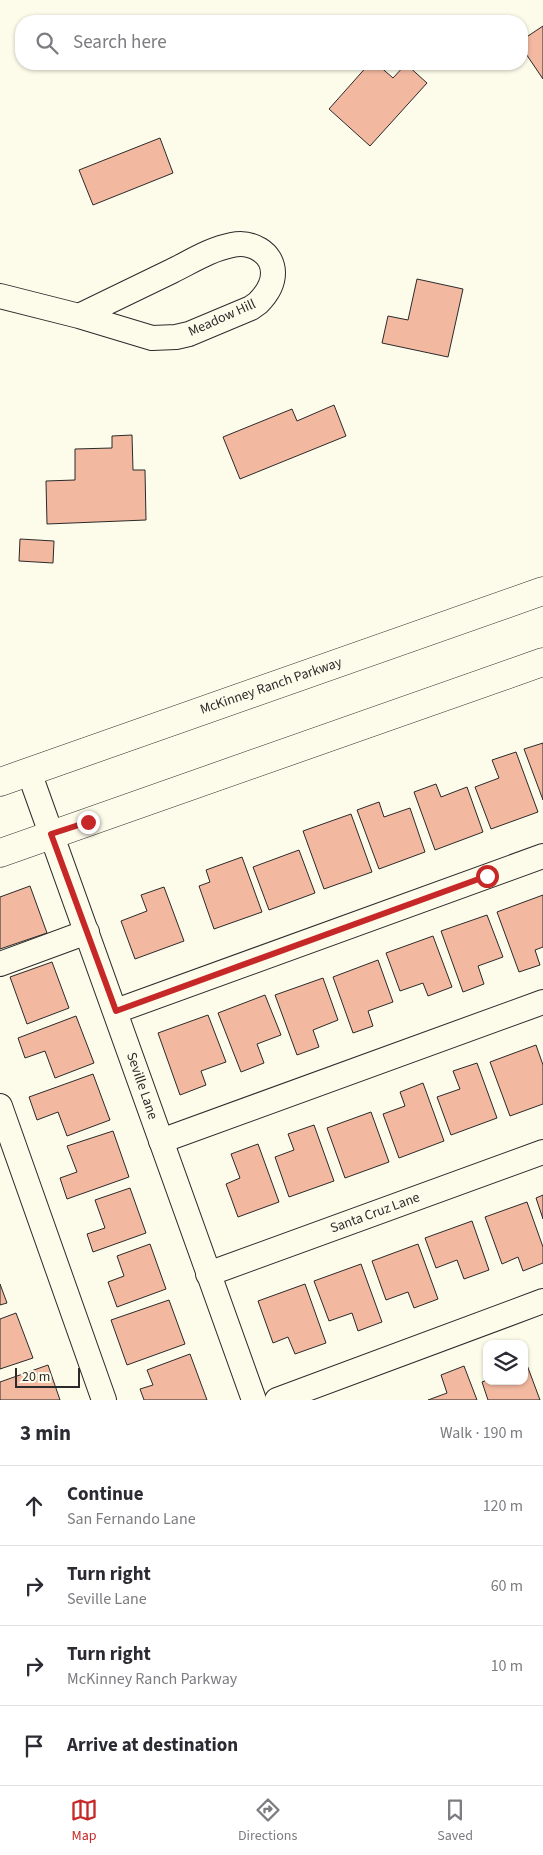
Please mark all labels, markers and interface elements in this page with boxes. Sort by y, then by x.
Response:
search box [15,15,528,70]
icon: search [33,29,61,57]
text: Search here [73,29,167,56]
street label: Meadow Hill [185,294,259,342]
street label: McKinney Ranch Parkway [197,652,345,720]
route end [77,811,100,834]
route start [476,865,499,888]
street label: Seville Lane [121,1050,163,1122]
street label: Santa Cruz Lane [327,1187,423,1239]
map controls [483,1340,528,1385]
button: layers [483,1340,528,1385]
scale bar [15,1365,80,1388]
text: 20 m [22,1367,50,1387]
text: 3 min [20,1418,71,1448]
text: Walk · 190 m [440,1422,523,1444]
text: Continue [67,1481,144,1508]
icon: ahead [20,1492,48,1520]
text: 120 m [483,1495,523,1517]
text: San Fernando Lane [67,1508,196,1530]
text: Turn right [67,1561,151,1588]
icon: right [20,1572,48,1600]
text: 60 m [491,1575,523,1597]
text: Seville Lane [67,1588,147,1610]
text: Turn right [67,1641,151,1668]
icon: right [20,1652,48,1680]
text: 10 m [491,1655,523,1677]
text: McKinney Ranch Parkway [67,1668,237,1690]
icon: arrive [20,1732,48,1760]
text: Arrive at destination [67,1732,238,1759]
tab: Map [70,1796,98,1846]
tab: Directions [238,1796,297,1846]
tab: Saved [437,1796,473,1846]

